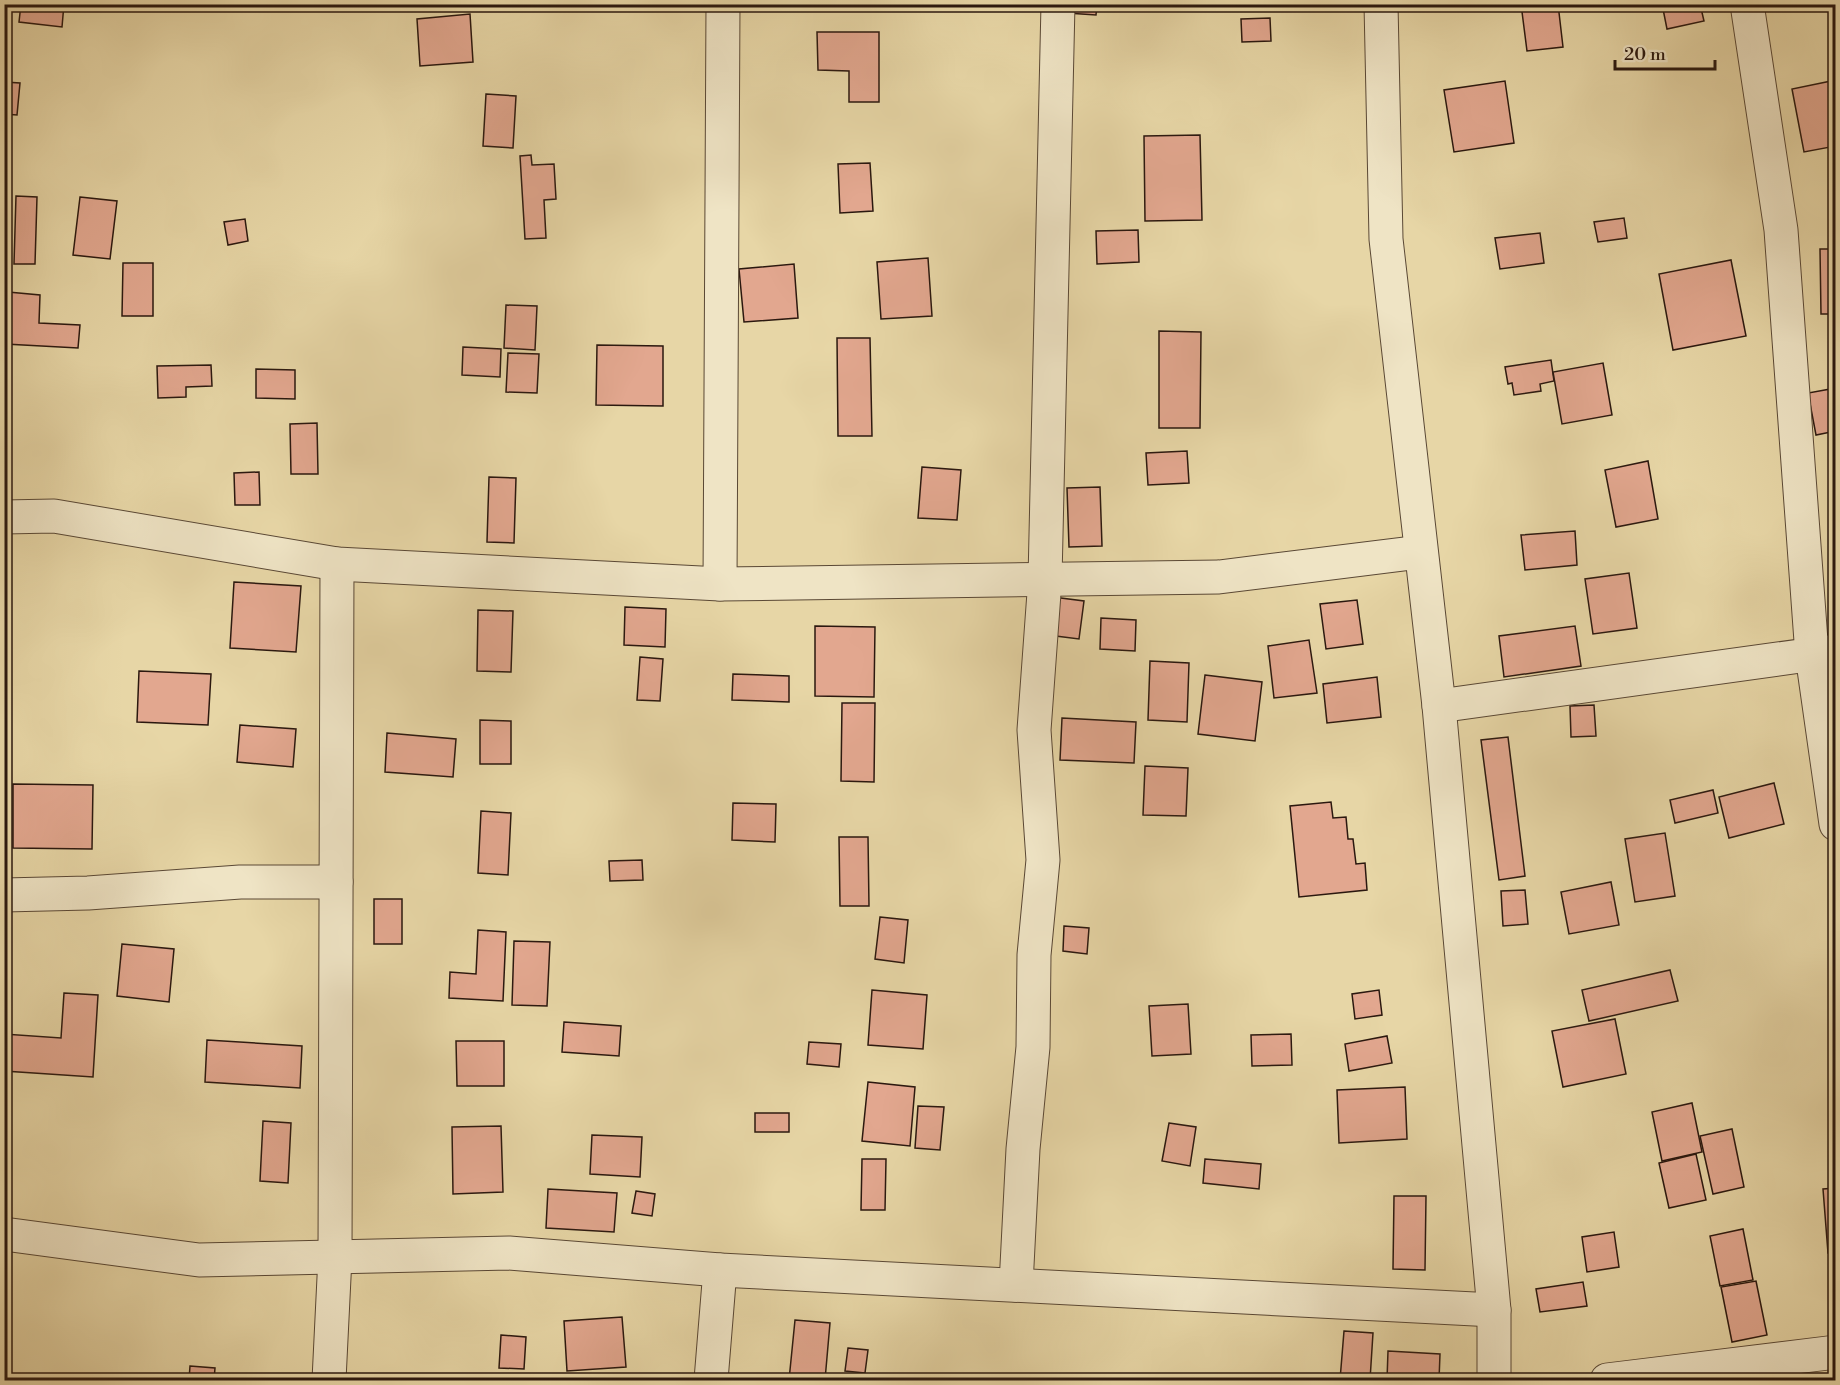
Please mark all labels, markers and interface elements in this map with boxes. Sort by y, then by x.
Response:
scale bar [1615,33,1716,71]
text: 20 m [1624,43,1666,66]

